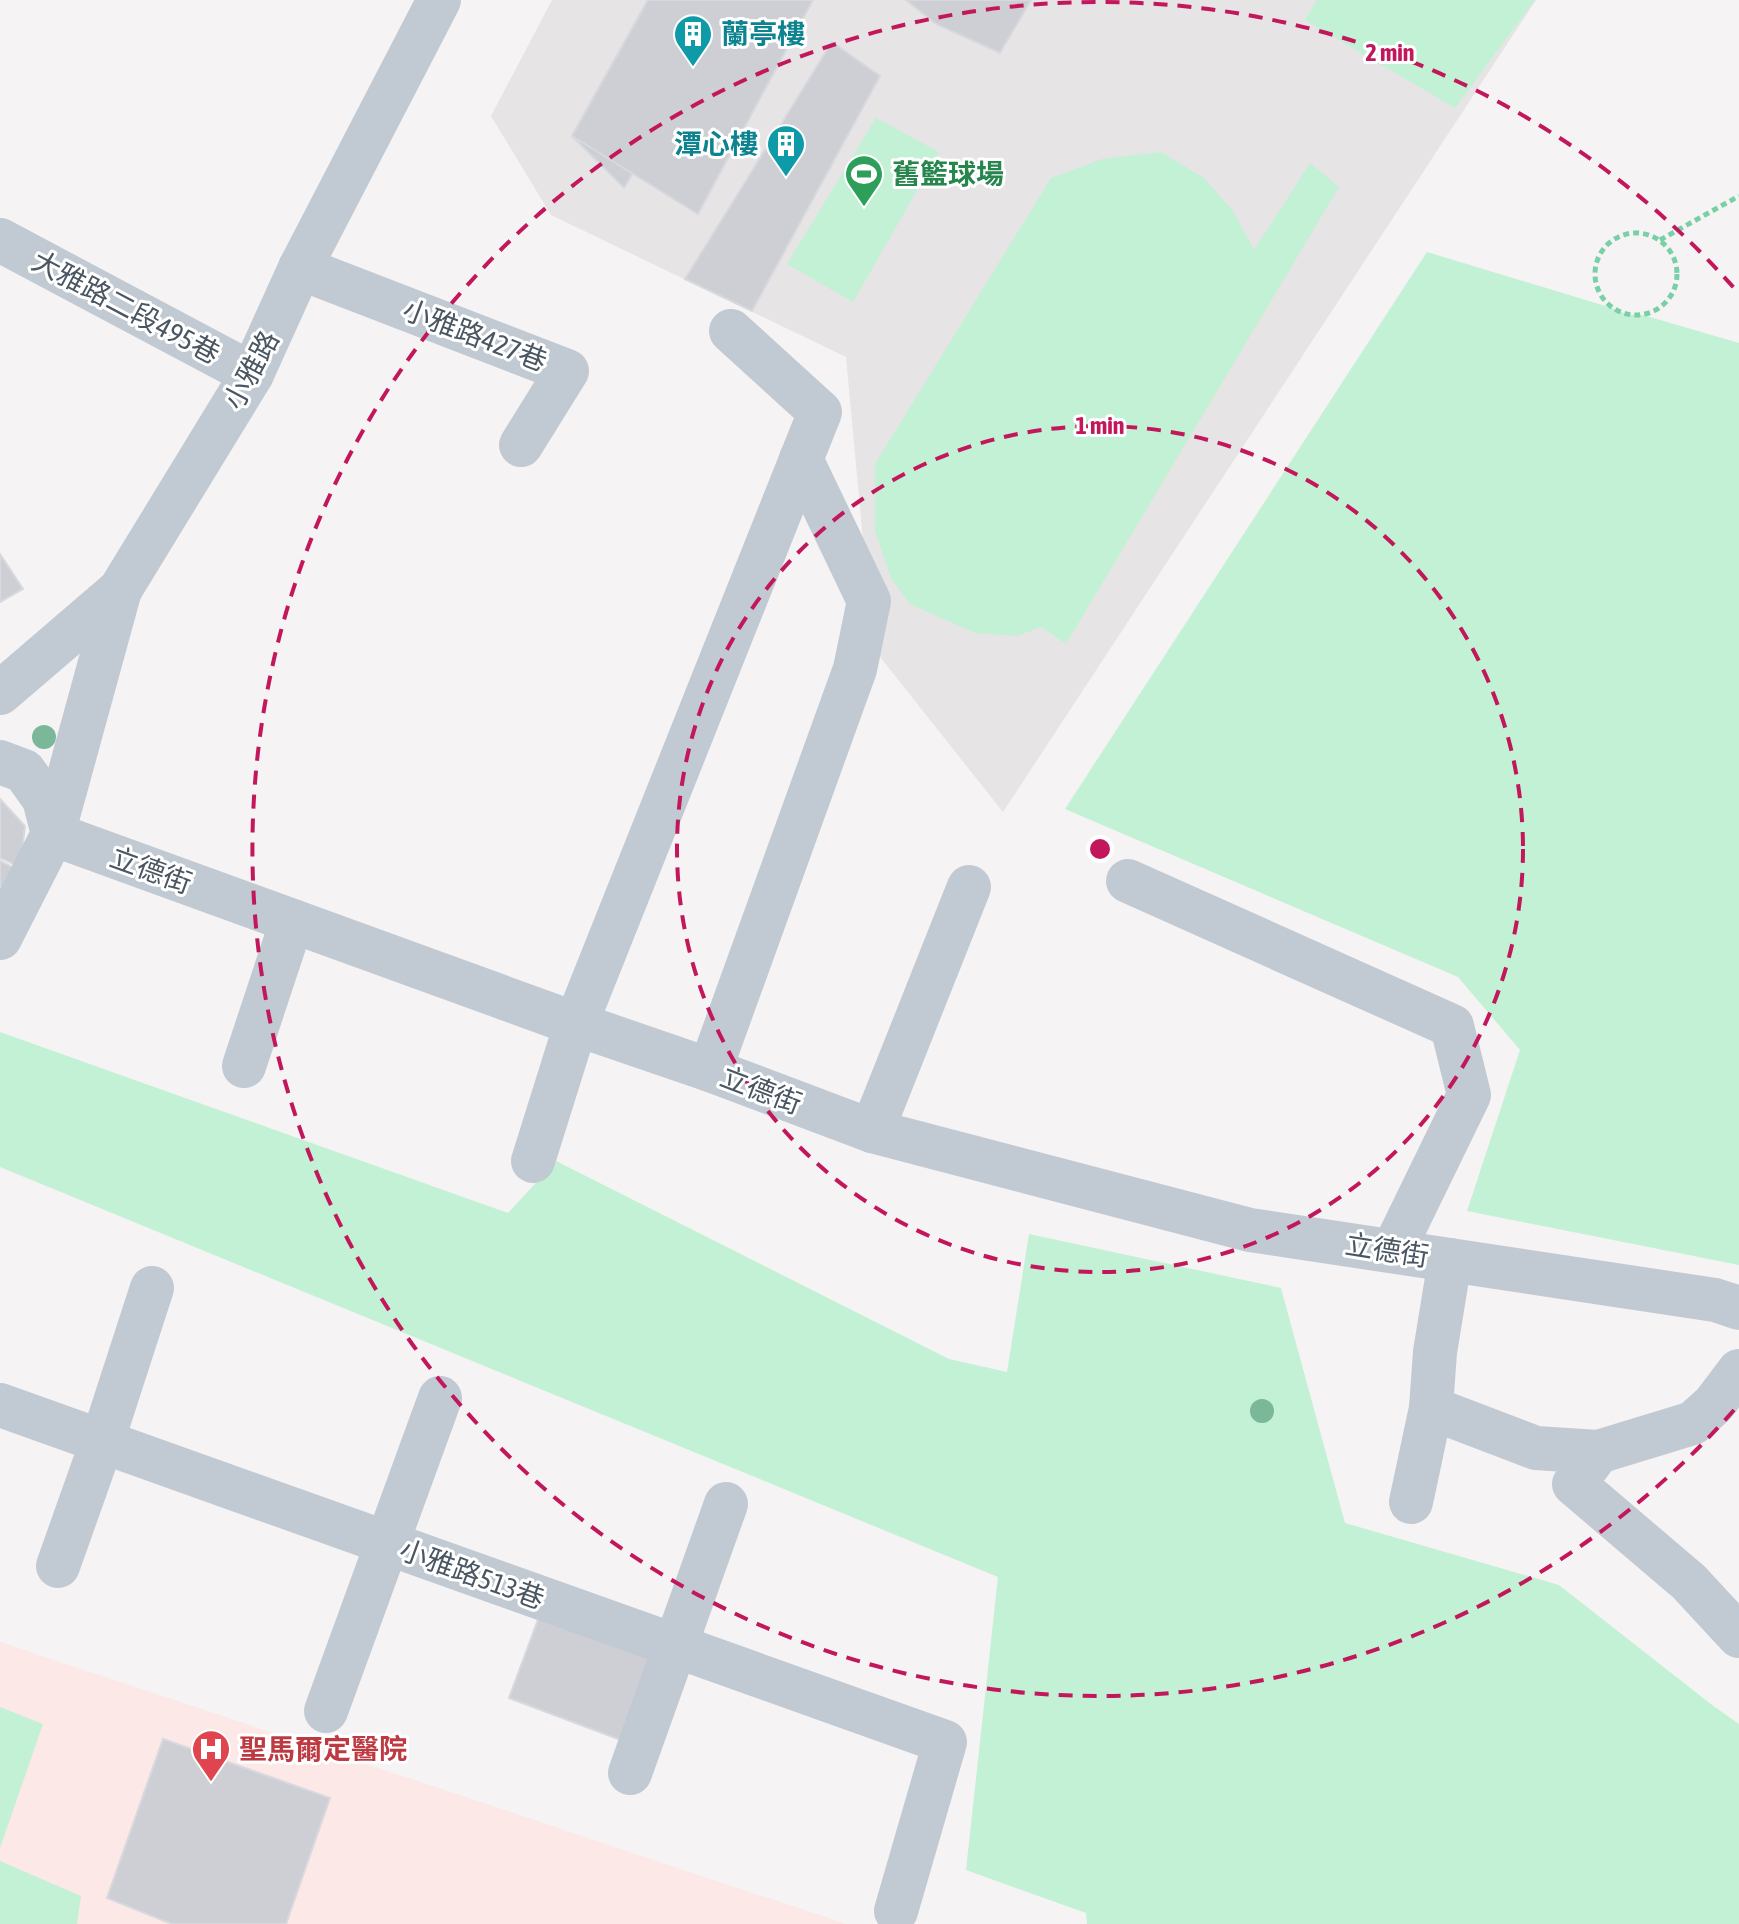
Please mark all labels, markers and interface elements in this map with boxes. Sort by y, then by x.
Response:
building icon: 蘭亭樓 [672,13,714,68]
place label: 蘭亭樓 [721,18,805,50]
text: 2 min [1365,39,1415,66]
building icon: 潭心樓 [765,123,807,178]
place label: 潭心樓 [674,128,758,160]
sports icon: 舊籃球場 [843,153,885,208]
place label: 舊籃球場 [892,158,1004,190]
street label: 大雅路二段495巷 [27,244,225,370]
street label: 小雅路427巷 [399,293,551,377]
street label: 小雅路 [217,325,285,415]
text: 1 min [1075,412,1125,439]
centre of rings [1086,835,1114,863]
street label: 立德街 [106,841,196,899]
street label: 立德街 [716,1060,806,1120]
street label: 立德街 [1343,1228,1431,1272]
street label: 小雅路513巷 [395,1533,549,1615]
hospital icon: 聖馬爾定醫院 [190,1728,232,1783]
place label: 聖馬爾定醫院 [239,1733,407,1765]

